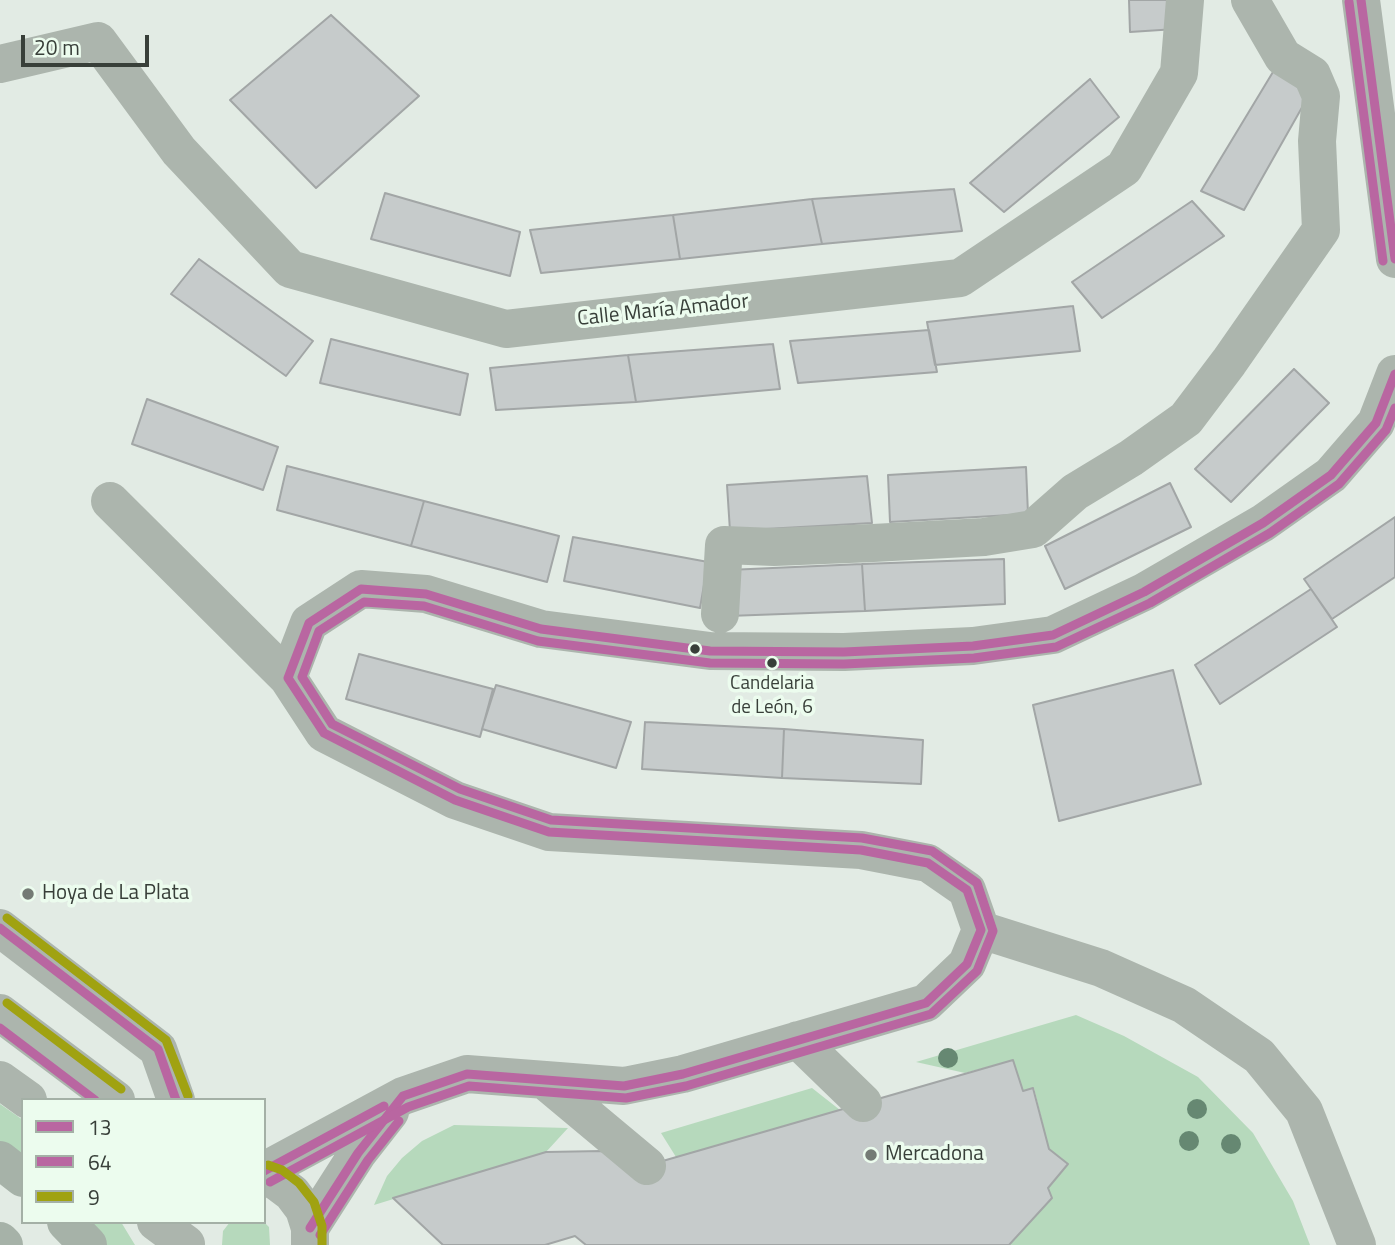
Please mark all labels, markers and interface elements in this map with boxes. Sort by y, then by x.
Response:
scale bar [24,21,152,65]
text: 20 m [34,31,80,63]
street label: Calle María Amador [576,289,750,333]
unlabelled marker [688,642,702,656]
marker: Candelaria de León, 6 [765,656,779,670]
place label: Candelaria de León, 6 [730,673,814,717]
place label: Hoya de La Plata [42,881,189,907]
marker: Hoya de La Plata [20,886,36,902]
legend [21,1098,266,1224]
text: 13 [88,1111,112,1143]
place label: Mercadona [885,1142,984,1168]
text: 64 [88,1146,112,1178]
marker: Mercadona [863,1147,879,1163]
text: 9 [88,1181,100,1213]

